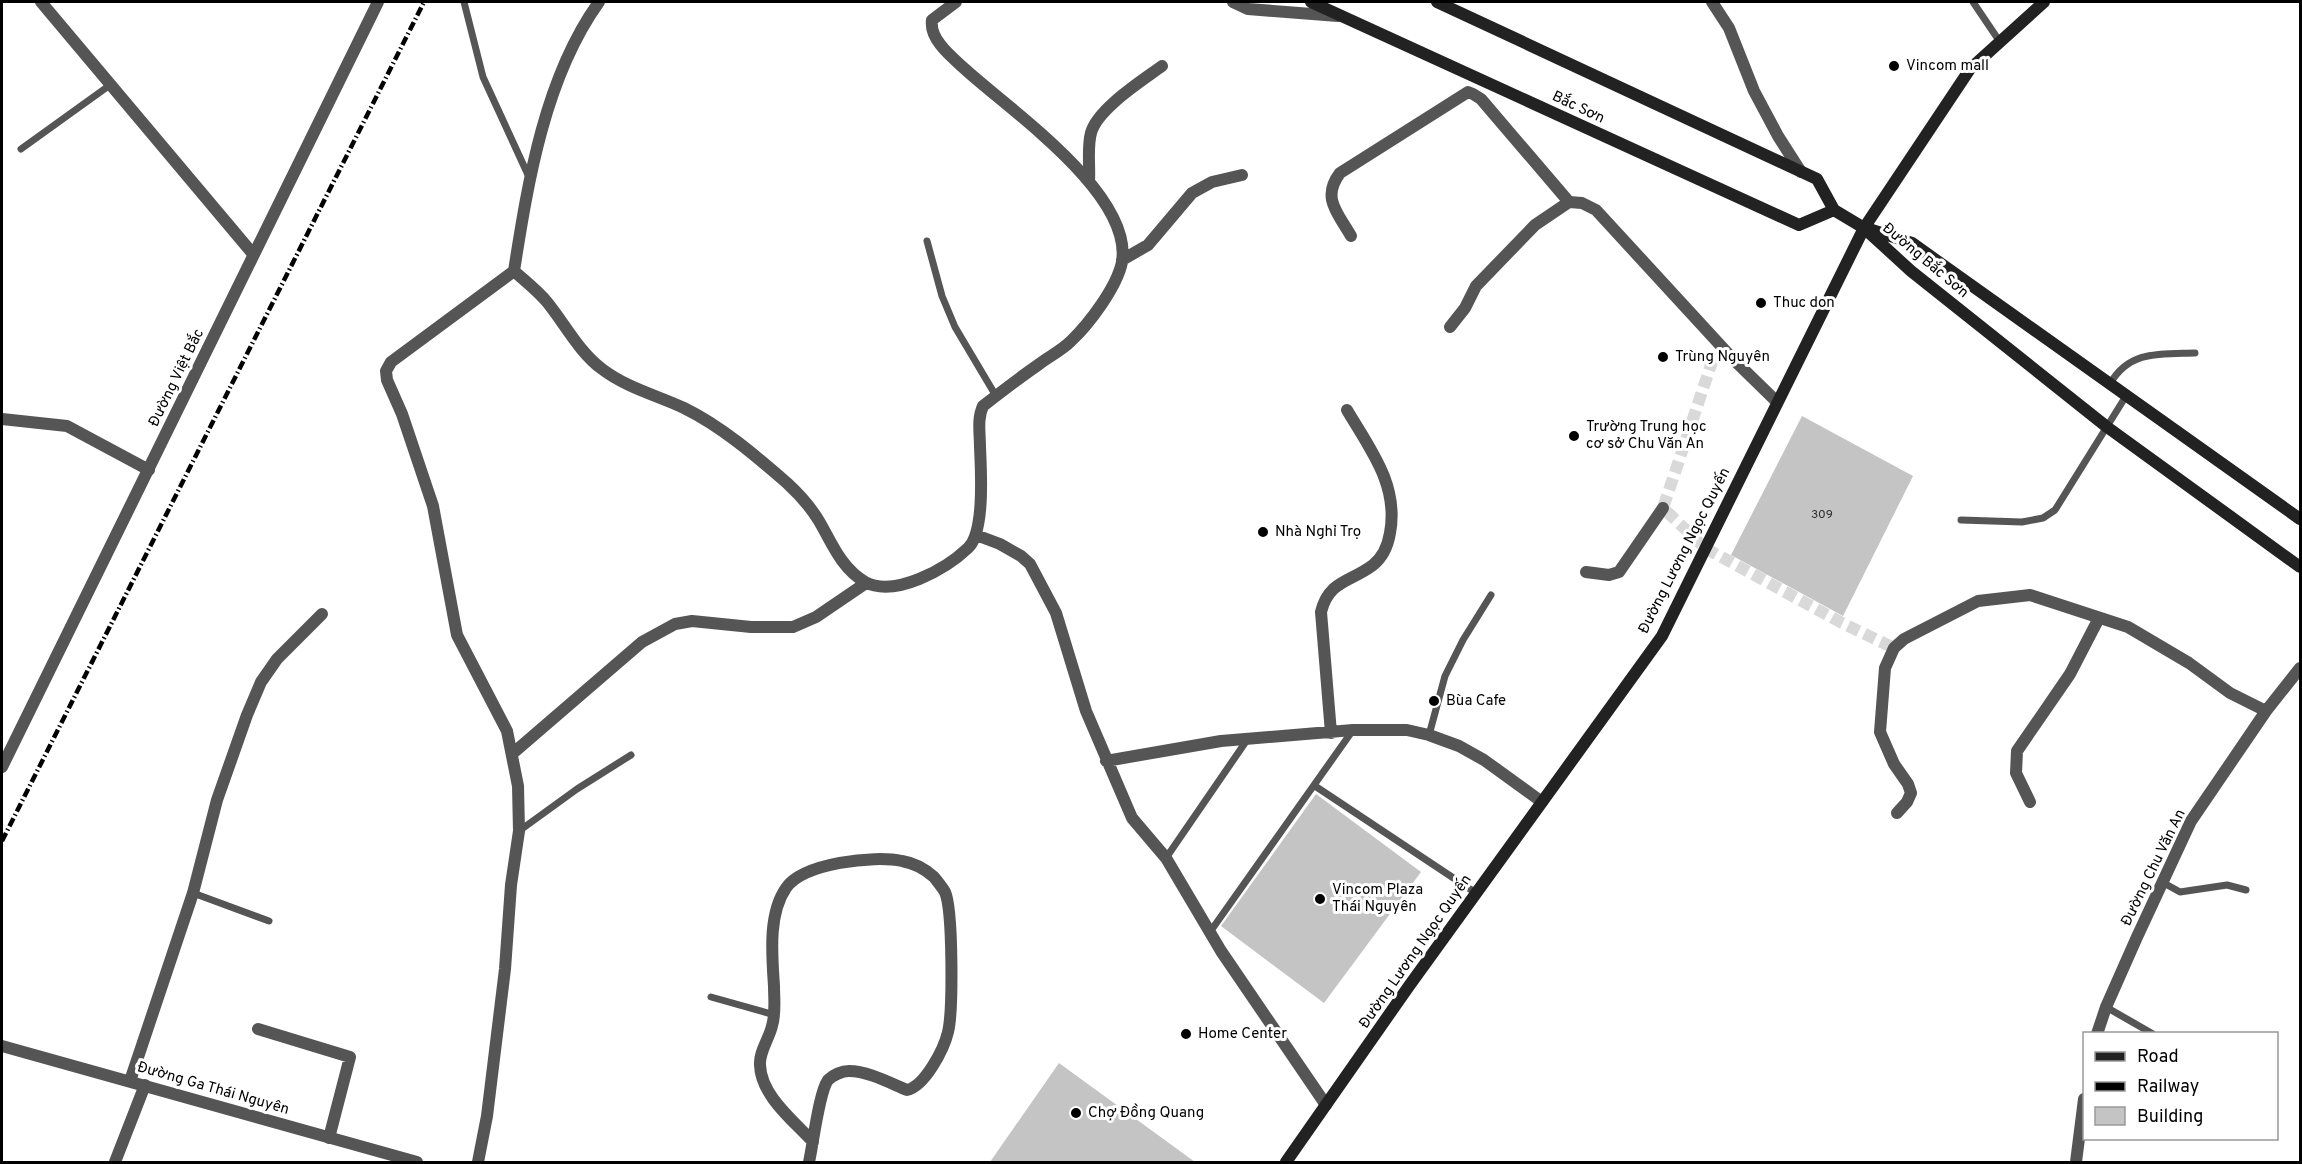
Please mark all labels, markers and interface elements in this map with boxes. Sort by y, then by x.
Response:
place label: Vincom mall [1906,57,1989,76]
marker: Vincom mall [1887,59,1901,73]
street label: Bắc Sơn [1549,87,1608,128]
street label: Đường Bắc Sơn [1878,218,1973,303]
place label: Thuc don [1773,294,1835,313]
marker: Thuc don [1754,296,1768,310]
street label: Đường Việt Bắc [144,326,209,430]
place label: Trùng Nguyên [1675,348,1770,367]
marker: Trùng Nguyên [1656,350,1670,364]
place label: Trường Trung học cơ sở Chu Văn An [1586,418,1707,454]
marker: Trường Trung học cơ sở Chu Văn An [1567,429,1581,443]
street label: Đường Lương Ngọc Quyến [1634,464,1735,637]
house number: 309 [1811,507,1833,523]
place label: Nhà Nghỉ Trọ [1275,523,1361,542]
marker: Nhà Nghỉ Trọ [1256,525,1270,539]
place label: Bùa Cafe [1446,692,1506,711]
marker: Bùa Cafe [1427,694,1441,708]
street label: Đường Chu Văn An [2118,807,2190,929]
street label: Đường Lương Ngọc Quyến [1355,871,1476,1033]
place label: Vincom Plaza Thái Nguyên [1332,881,1423,917]
marker: Vincom Plaza Thái Nguyên [1313,892,1327,906]
place label: Home Center [1198,1025,1287,1044]
marker: Home Center [1179,1027,1193,1041]
legend [2083,1032,2278,1140]
text: Road [2137,1046,2179,1069]
street label: Đường Ga Thái Nguyên [135,1058,291,1120]
text: Railway [2137,1076,2199,1099]
place label: Chợ Đồng Quang [1088,1103,1204,1123]
marker: Chợ Đồng Quang [1069,1106,1083,1120]
text: Building [2137,1106,2203,1129]

